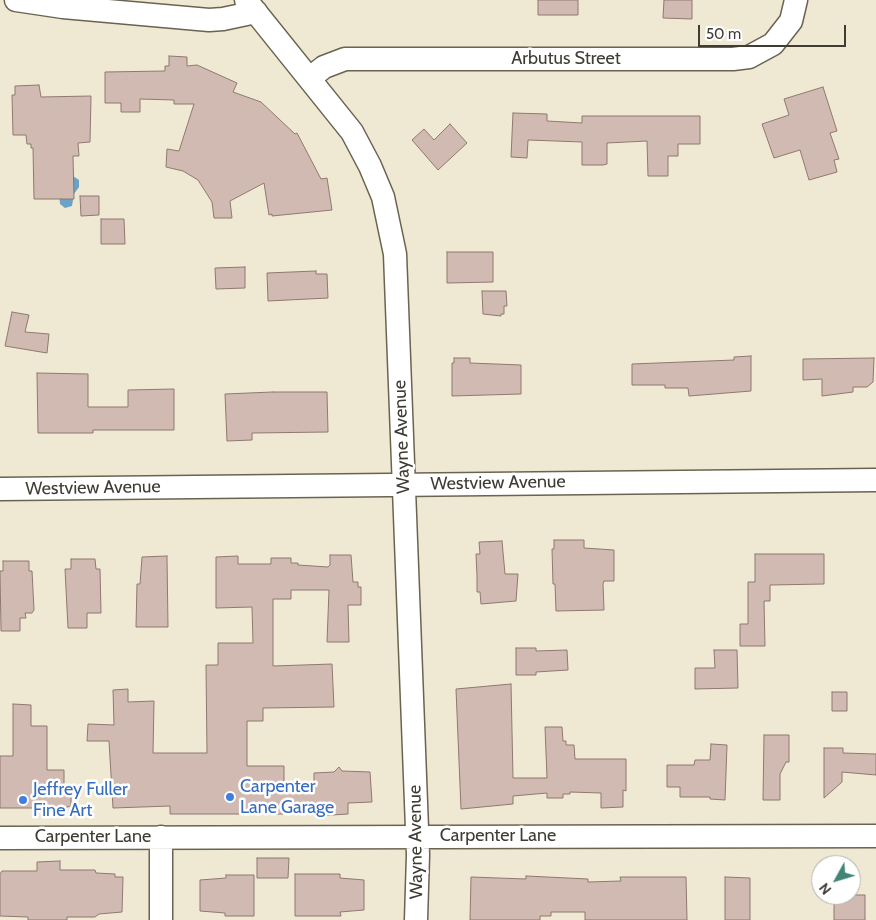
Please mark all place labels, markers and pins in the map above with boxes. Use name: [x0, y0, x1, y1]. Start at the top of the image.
place label: Carpenter Lane Garage: [240, 776, 334, 819]
place label: Jeffrey Fuller Fine Art: [33, 779, 128, 822]
marker: Carpenter Lane Garage: [224, 791, 236, 803]
marker: Jeffrey Fuller Fine Art: [17, 794, 29, 806]

